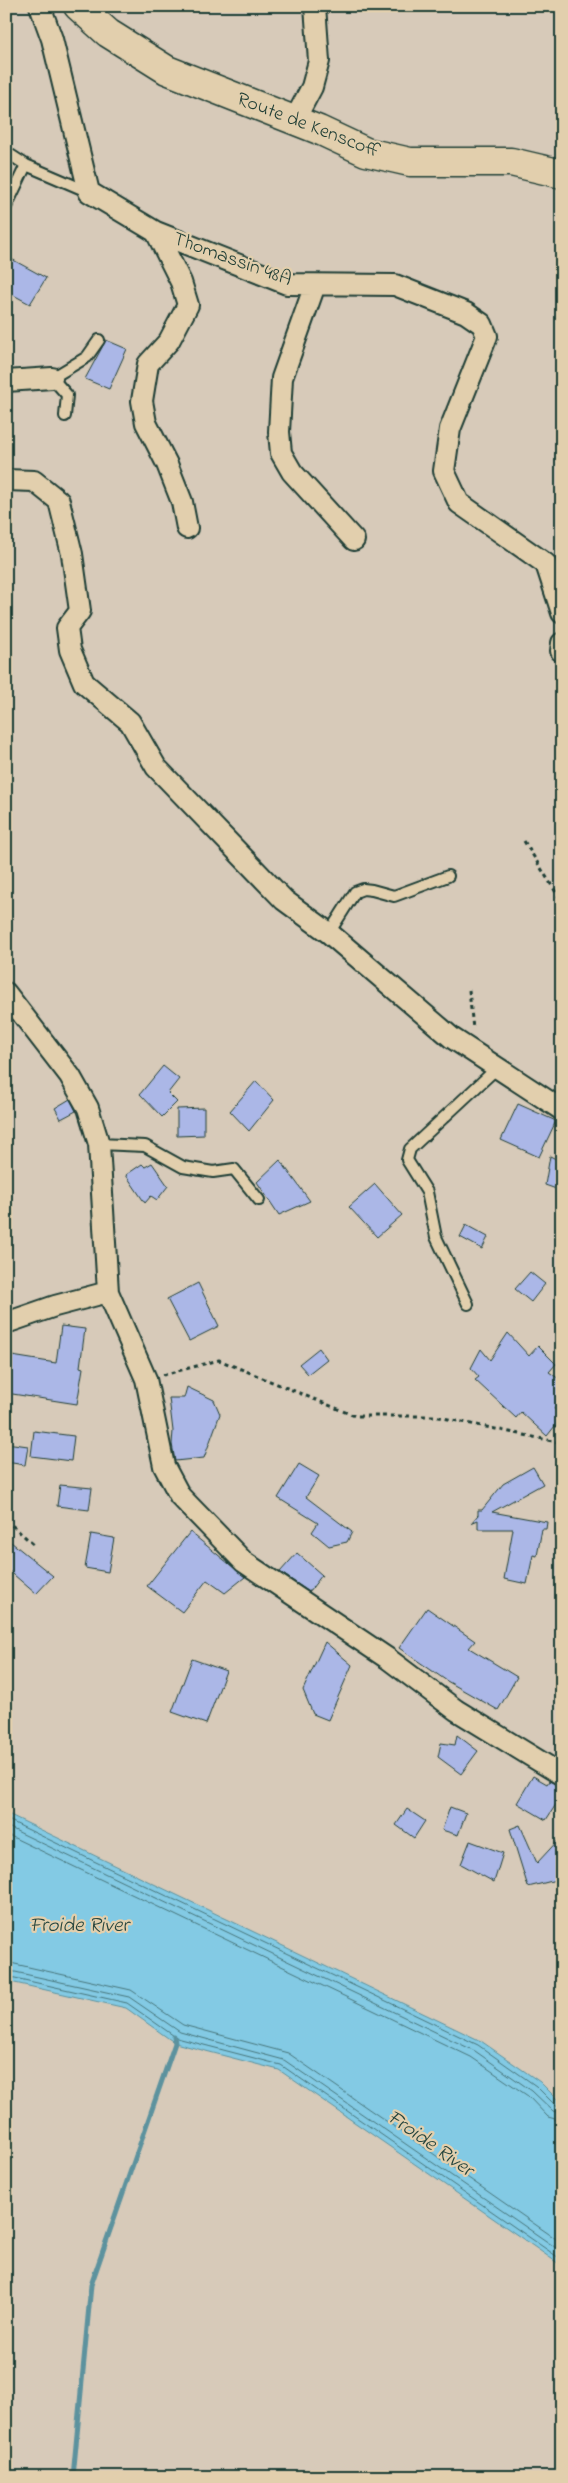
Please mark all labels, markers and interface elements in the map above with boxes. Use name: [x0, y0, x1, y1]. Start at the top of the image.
street label: Route de Kenscoff: [232, 85, 384, 167]
street label: Thomassin 48A: [169, 225, 295, 295]
water label: Froide River: [29, 1911, 131, 1941]
water label: Froide River: [381, 2103, 481, 2186]

